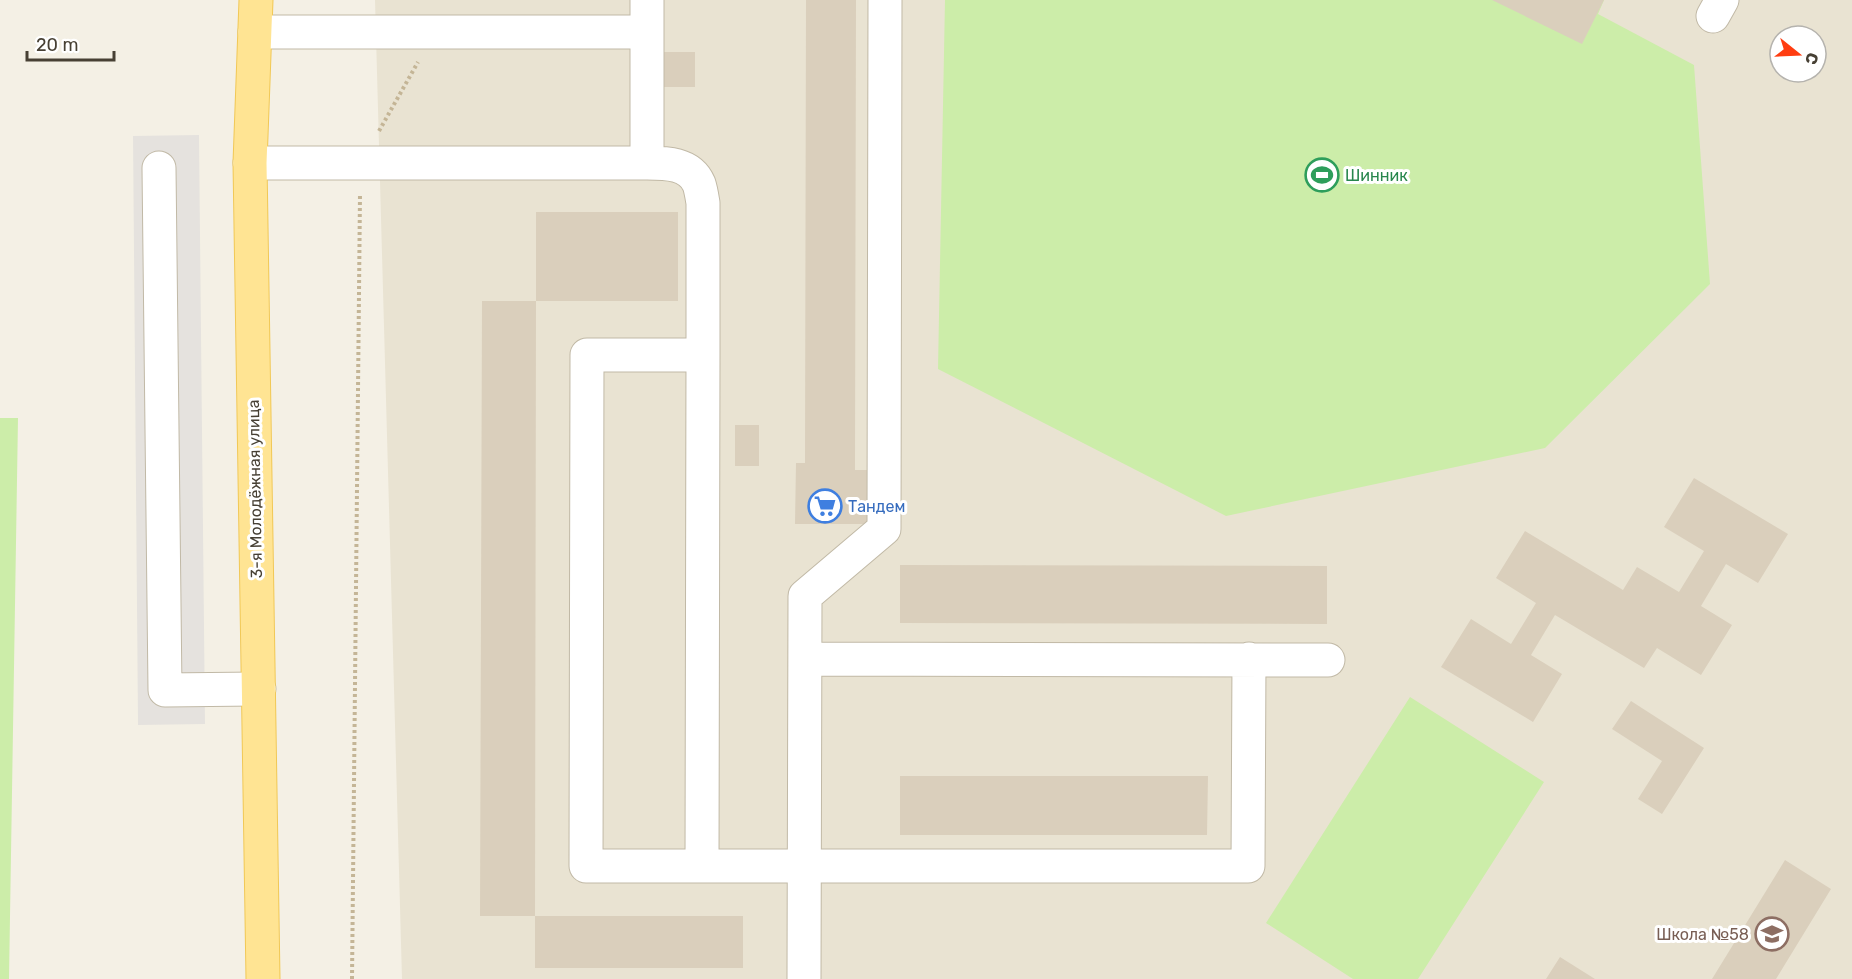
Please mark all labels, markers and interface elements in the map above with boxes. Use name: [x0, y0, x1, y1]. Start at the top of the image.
scale bar: [27, 24, 114, 62]
north arrow: [1768, 24, 1828, 84]
text: 20 m: [36, 34, 78, 56]
text: С: [1801, 50, 1823, 67]
sports icon: Шинник: [1304, 157, 1340, 193]
place label: Шинник: [1345, 166, 1408, 185]
street label: 3-я Молодёжная улица: [244, 399, 266, 579]
supermarket icon: Тандем: [807, 488, 843, 524]
place label: Тандем: [848, 497, 905, 516]
school or university icon: Школа №58: [1754, 916, 1790, 952]
place label: Школа №58: [1656, 925, 1749, 944]

